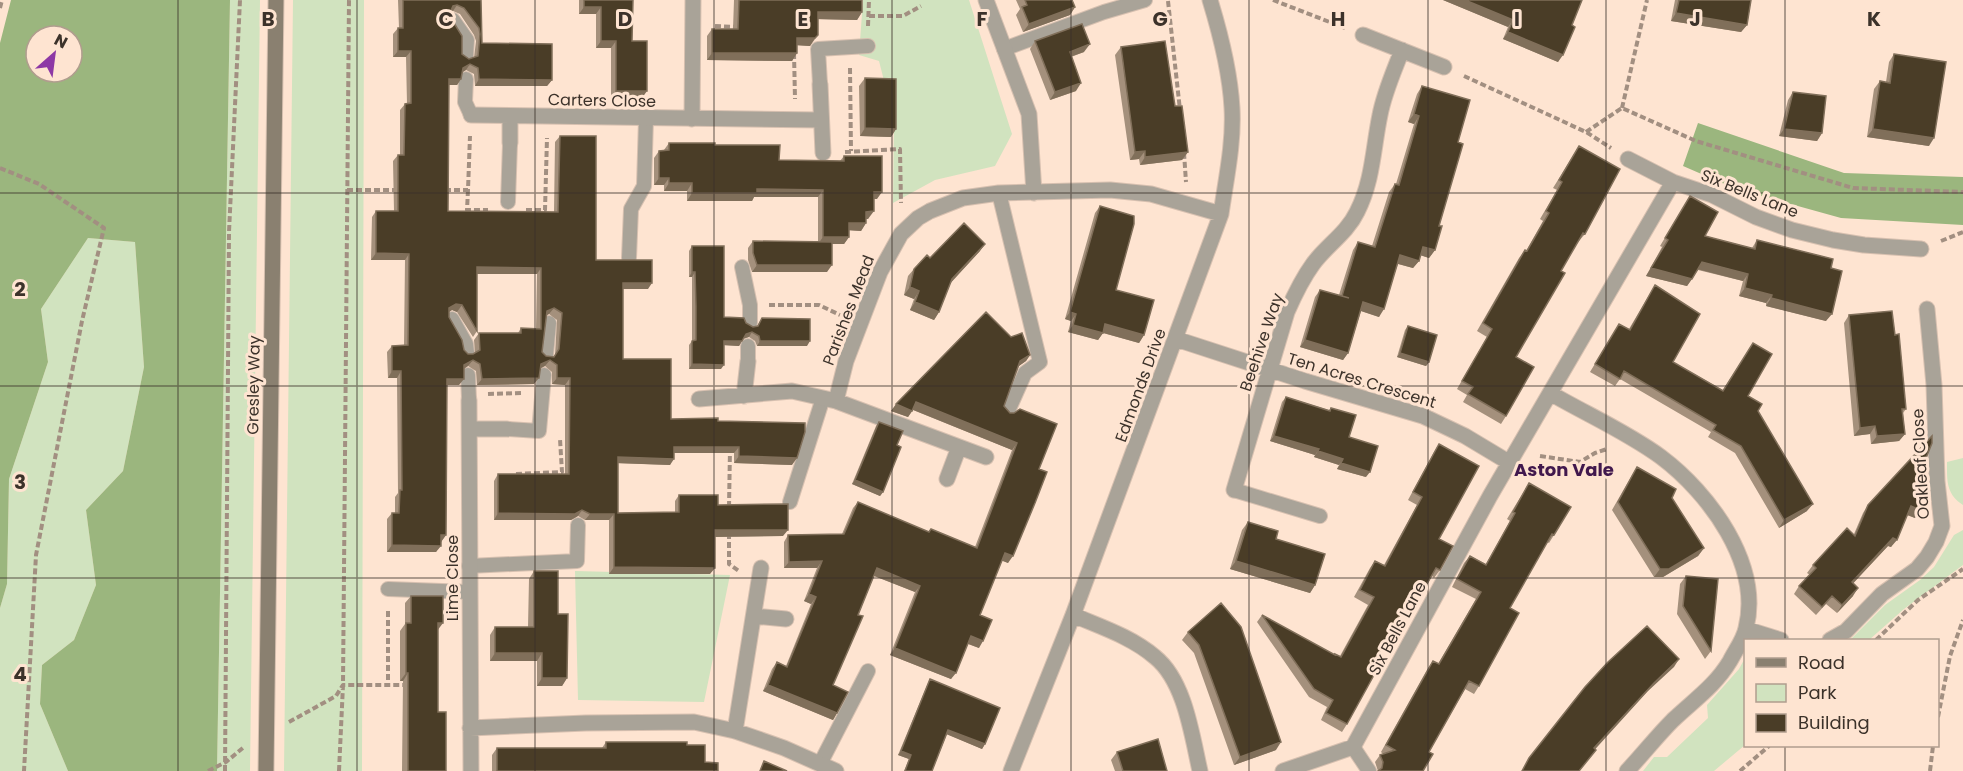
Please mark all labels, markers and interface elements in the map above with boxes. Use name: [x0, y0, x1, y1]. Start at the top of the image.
text: B: [261, 5, 275, 33]
text: C: [438, 5, 454, 33]
text: D: [618, 5, 632, 33]
text: E: [798, 5, 808, 33]
text: F: [977, 5, 988, 33]
text: G: [1152, 5, 1168, 33]
text: H: [1331, 5, 1345, 33]
text: I: [1514, 5, 1520, 33]
text: J: [1689, 5, 1701, 33]
text: K: [1867, 5, 1881, 33]
north arrow: [24, 24, 84, 84]
text: N: [50, 28, 72, 54]
street label: Carters Close: [548, 88, 656, 113]
street label: Six Bells Lane: [1698, 163, 1802, 224]
street label: Parishes Mead: [817, 252, 880, 369]
text: 2: [14, 275, 26, 303]
street label: Beehive Way: [1234, 290, 1289, 394]
street label: Edmonds Drive: [1109, 325, 1172, 445]
street label: Gresley Way: [241, 335, 266, 435]
street label: Ten Acres Crescent: [1285, 347, 1439, 414]
street label: Oakleaf Close: [1906, 408, 1935, 520]
district label: Aston Vale: [1514, 457, 1614, 482]
text: 3: [14, 468, 26, 496]
street label: Lime Close: [441, 535, 464, 621]
street label: Six Bells Lane: [1363, 577, 1432, 679]
legend: [1744, 639, 1939, 747]
text: Road: [1798, 650, 1845, 675]
text: 4: [13, 660, 27, 688]
text: Park: [1798, 680, 1837, 705]
text: Building: [1798, 710, 1870, 735]

